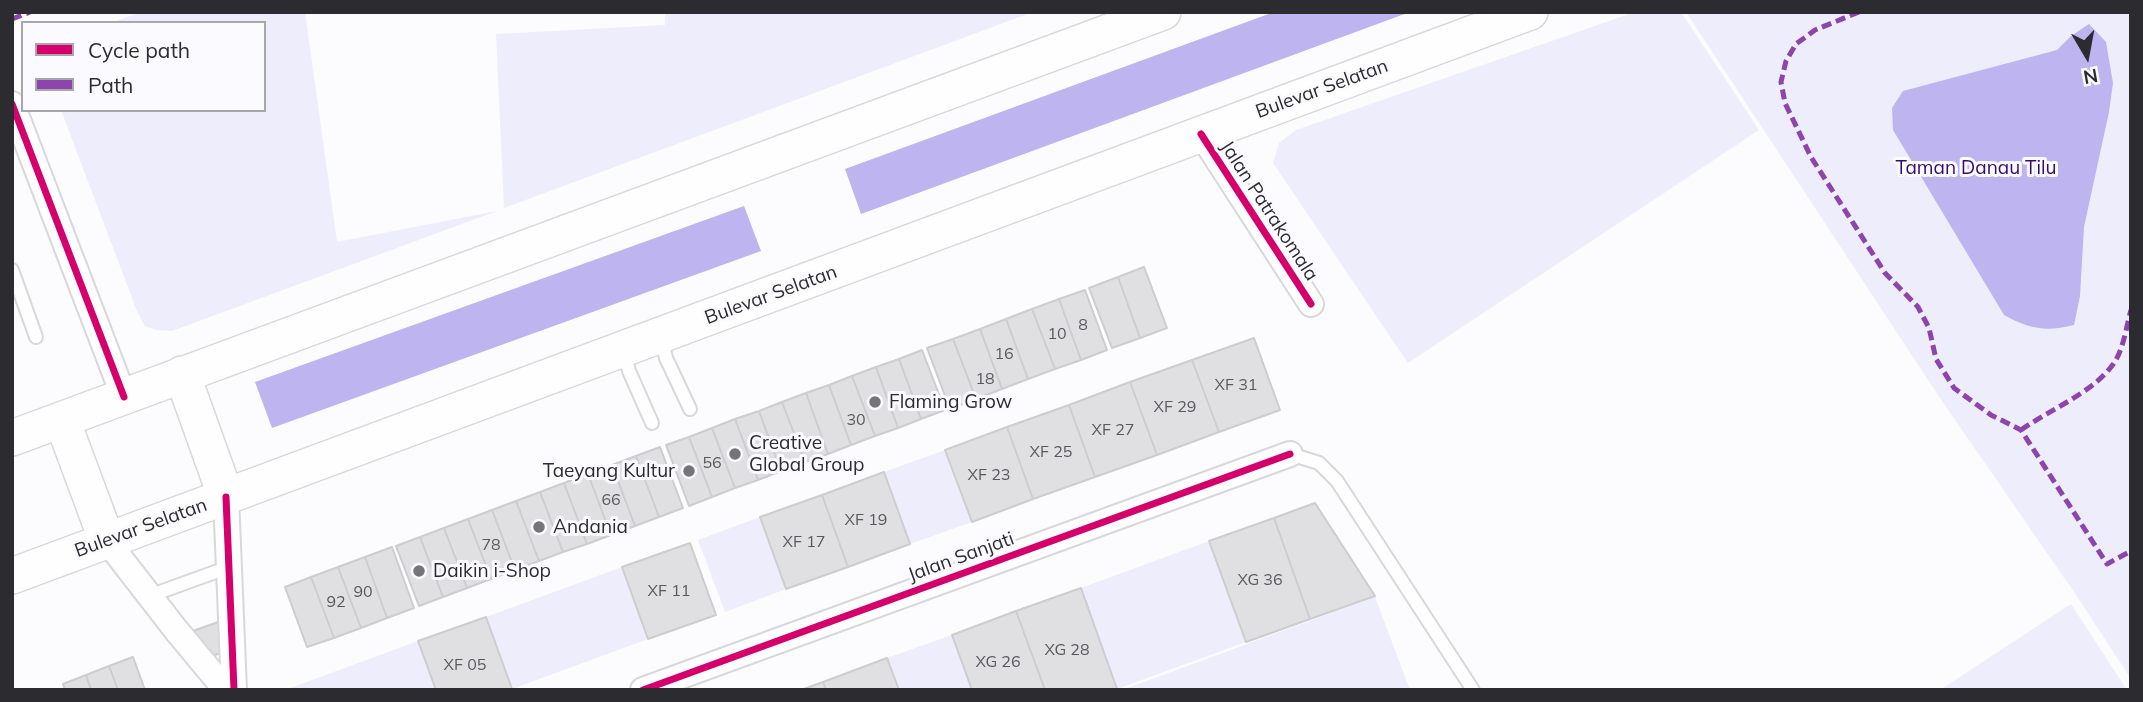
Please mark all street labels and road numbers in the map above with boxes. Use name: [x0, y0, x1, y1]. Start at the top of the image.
street label: Bulevar Selatan: [1253, 55, 1391, 123]
street label: Jalan Patrakomala: [1215, 137, 1323, 285]
street label: Bulevar Selatan: [702, 261, 840, 329]
street label: Bulevar Selatan: [72, 494, 210, 562]
street label: Jalan Sanjati: [905, 527, 1017, 587]

